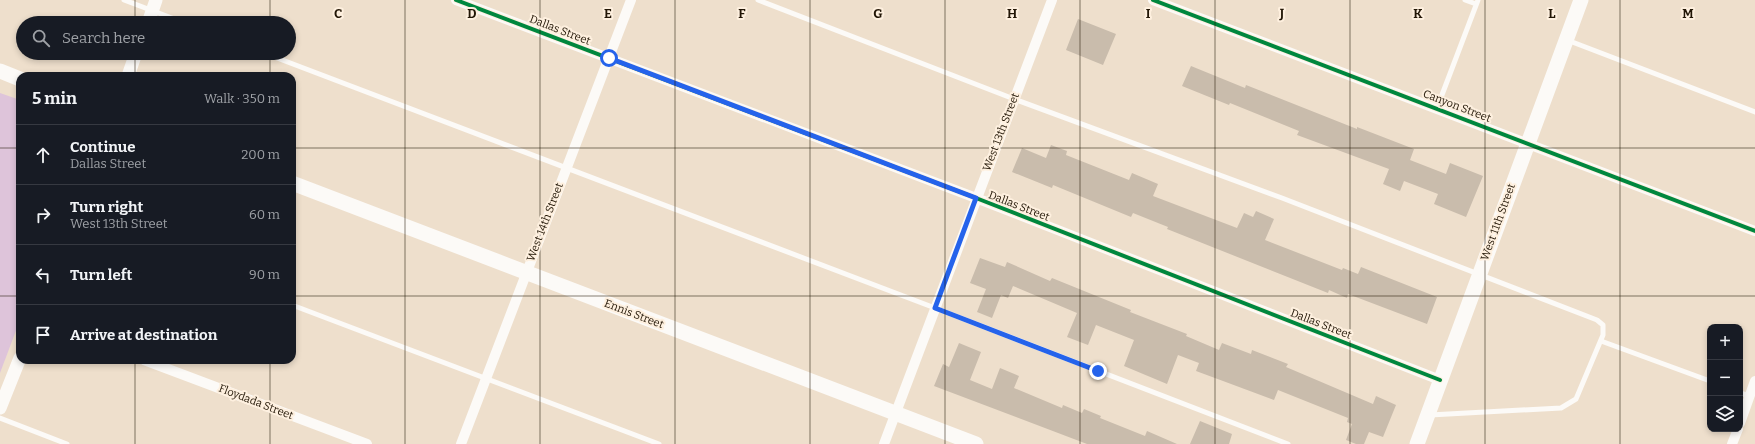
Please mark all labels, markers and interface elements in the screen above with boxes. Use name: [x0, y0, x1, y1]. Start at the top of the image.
text: C: [334, 6, 342, 21]
text: D: [467, 6, 477, 21]
text: E: [604, 6, 612, 21]
text: F: [738, 6, 746, 21]
text: G: [873, 6, 883, 21]
text: H: [1007, 6, 1017, 21]
text: I: [1146, 6, 1151, 21]
text: J: [1279, 6, 1285, 21]
text: K: [1413, 6, 1423, 21]
text: L: [1548, 6, 1556, 21]
text: M: [1682, 6, 1694, 21]
street label: Dallas Street: [528, 12, 592, 48]
search box: [16, 16, 296, 60]
icon: search: [30, 27, 52, 49]
text: Search here: [62, 29, 145, 47]
route start: [600, 49, 618, 67]
street label: Canyon Street: [1421, 87, 1493, 125]
text: 5 min: [32, 88, 77, 109]
text: Walk · 350 m: [204, 91, 280, 106]
street label: West 13th Street: [980, 91, 1022, 173]
text: Continue: [70, 138, 136, 156]
icon: ahead: [32, 144, 54, 166]
text: 200 m: [241, 147, 280, 162]
text: Dallas Street: [70, 156, 146, 171]
street label: West 14th Street: [524, 181, 566, 263]
street label: West 11th Street: [1478, 182, 1518, 262]
street label: Dallas Street: [987, 188, 1051, 224]
text: Turn right: [70, 198, 143, 216]
icon: right: [32, 204, 54, 226]
text: 60 m: [249, 207, 280, 222]
text: West 13th Street: [70, 216, 168, 231]
icon: left: [32, 264, 54, 286]
text: Turn left: [70, 266, 132, 284]
text: 90 m: [249, 267, 280, 282]
street label: Ennis Street: [603, 297, 665, 331]
street label: Dallas Street: [1289, 306, 1353, 342]
icon: arrive: [32, 324, 54, 346]
map controls: [1707, 324, 1743, 432]
button: +: [1707, 324, 1743, 360]
text: Arrive at destination: [70, 326, 217, 344]
button: −: [1707, 360, 1743, 396]
route end: [1089, 362, 1107, 380]
street label: Floydada Street: [217, 382, 295, 422]
button: layers: [1707, 396, 1743, 432]

